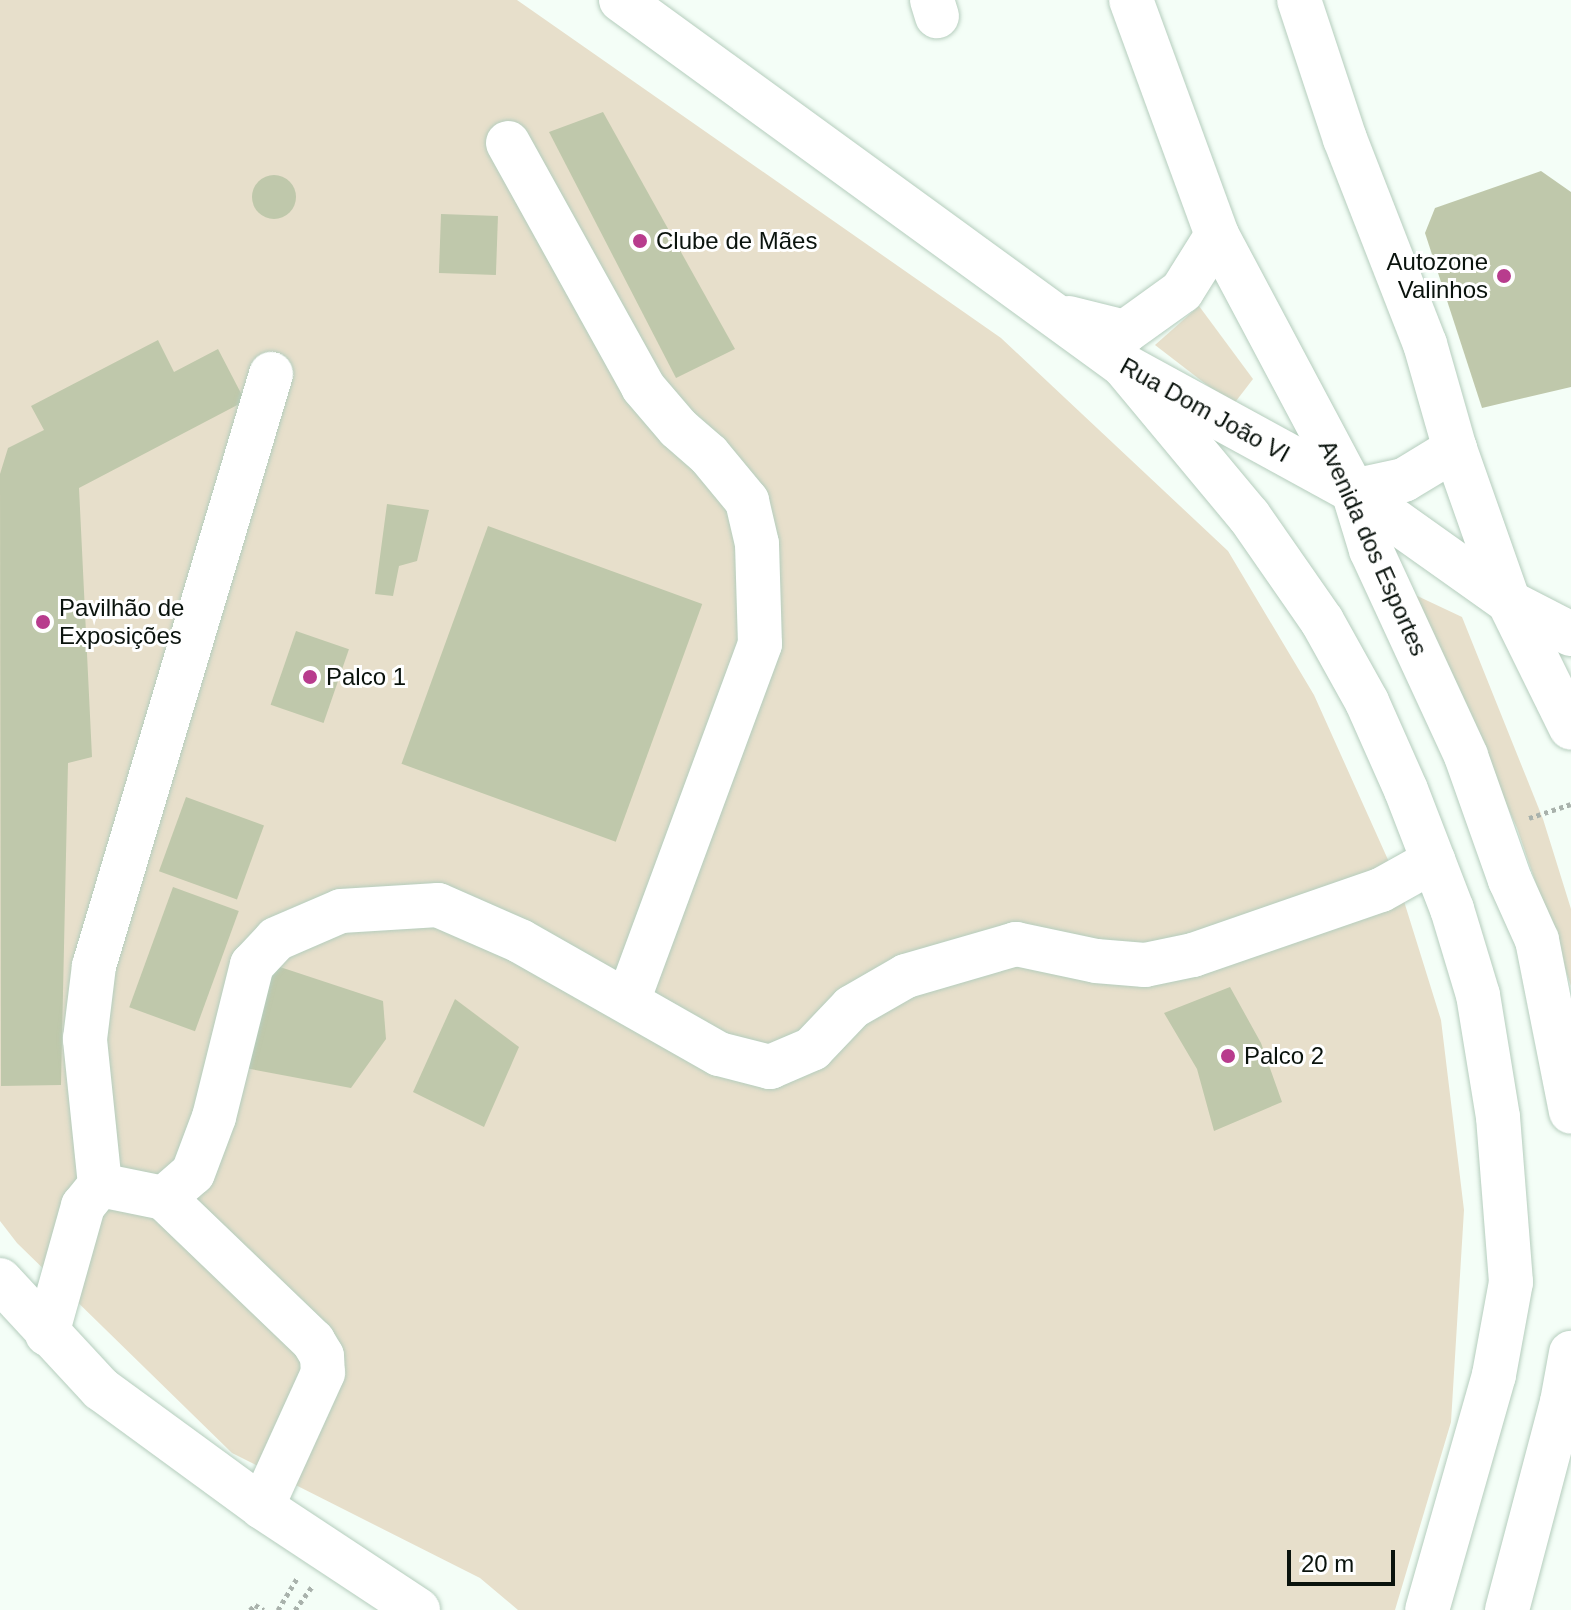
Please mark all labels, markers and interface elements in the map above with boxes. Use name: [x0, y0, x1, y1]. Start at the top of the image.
place label: Clube de Mães: [656, 227, 817, 255]
marker: Clube de Mães: [631, 232, 649, 250]
place label: Autozone Valinhos: [1387, 248, 1488, 304]
marker: Autozone Valinhos: [1495, 267, 1513, 285]
street label: Rua Dom João VI: [1115, 351, 1295, 469]
street label: Avenida dos Esportes: [1312, 436, 1434, 660]
place label: Pavilhão de Exposições: [59, 594, 184, 650]
marker: Pavilhão de Exposições: [34, 613, 52, 631]
place label: Palco 1: [326, 663, 406, 691]
marker: Palco 1: [301, 668, 319, 686]
place label: Palco 2: [1244, 1042, 1324, 1070]
marker: Palco 2: [1219, 1047, 1237, 1065]
scale bar: [1291, 1534, 1399, 1584]
text: 20 m: [1301, 1550, 1354, 1577]

